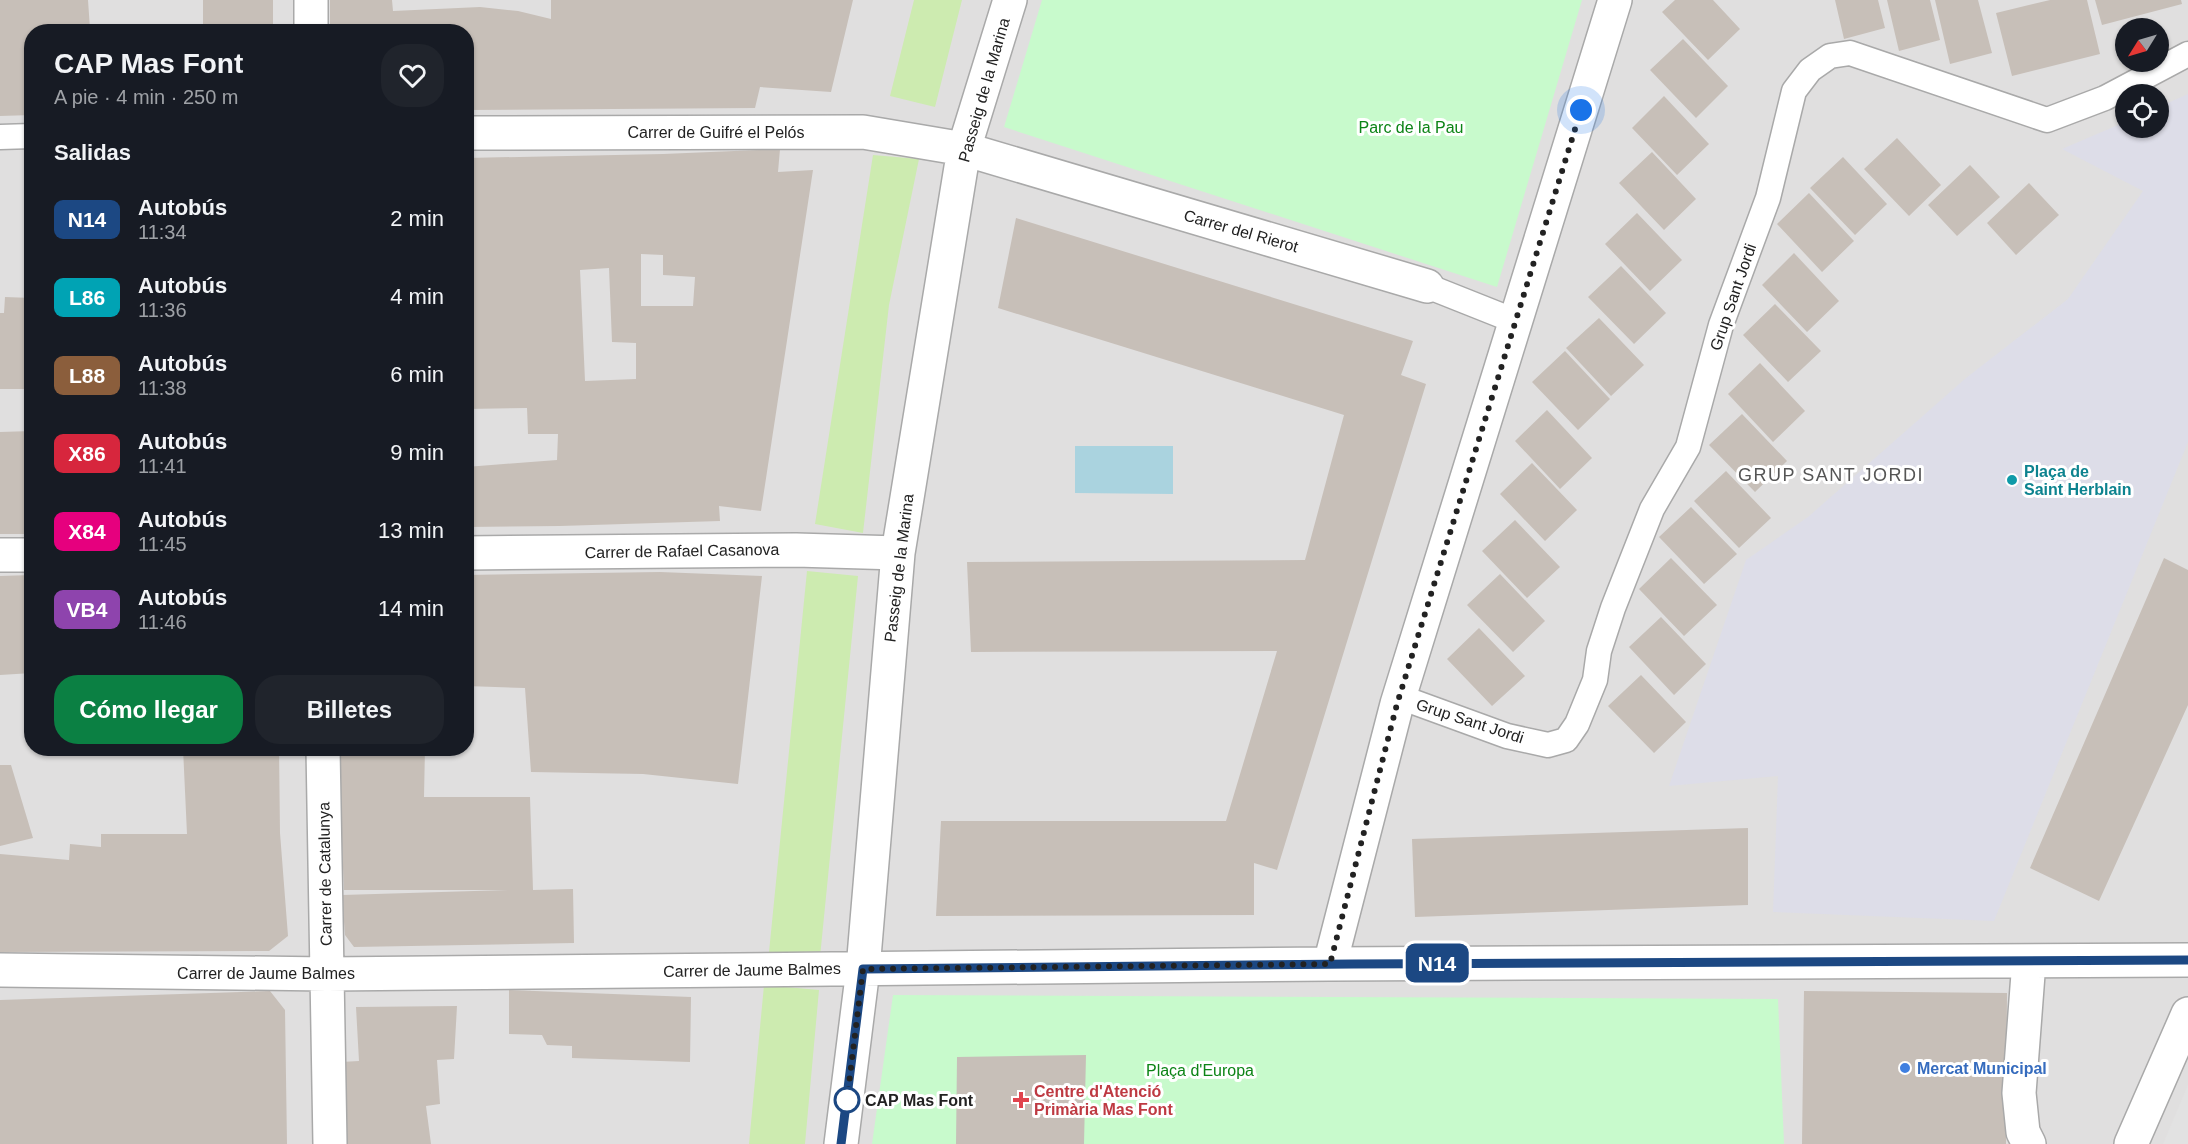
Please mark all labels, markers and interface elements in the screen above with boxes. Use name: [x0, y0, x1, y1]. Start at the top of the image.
street label: Passeig de la Marina: [955, 16, 1013, 164]
north arrow: [2115, 18, 2169, 72]
map controls: [2115, 18, 2169, 138]
button: heart: [381, 44, 444, 107]
text: CAP Mas Font: [54, 48, 243, 79]
button: locate: [2115, 84, 2169, 138]
text: A pie · 4 min · 250 m: [54, 86, 239, 108]
your location: [1566, 95, 1596, 125]
park label: Parc de la Pau: [1359, 119, 1463, 136]
street label: Carrer de Guifré el Pelós: [628, 124, 804, 141]
text: Salidas: [54, 140, 131, 165]
text: Autobús: [138, 195, 227, 220]
text: 2 min: [390, 206, 444, 231]
street label: Carrer del Rierot: [1182, 207, 1301, 256]
text: N14: [68, 208, 106, 231]
text: 11:34: [138, 221, 187, 243]
street label: Grup Sant Jordi: [1707, 241, 1759, 353]
text: Autobús: [138, 273, 227, 298]
text: 4 min: [390, 284, 444, 309]
text: L86: [69, 286, 105, 309]
text: 11:36: [138, 299, 187, 321]
text: Autobús: [138, 351, 227, 376]
text: 6 min: [390, 362, 444, 387]
text: L88: [69, 364, 105, 387]
text: 11:38: [138, 377, 187, 399]
text: Autobús: [138, 429, 227, 454]
text: 9 min: [390, 440, 444, 465]
text: X86: [68, 442, 106, 465]
text: 11:41: [138, 455, 187, 477]
place label: Plaça de Saint Herblain: [2024, 463, 2132, 498]
district label: GRUP SANT JORDI: [1738, 465, 1924, 485]
marker: Plaça de Saint Herblain: [2005, 473, 2019, 487]
street label: Passeig de la Marina: [881, 493, 917, 643]
text: Autobús: [138, 507, 227, 532]
text: 13 min: [378, 518, 444, 543]
text: X84: [68, 520, 106, 543]
text: 11:45: [138, 533, 187, 555]
street label: Carrer de Rafael Casanova: [584, 541, 780, 561]
text: Autobús: [138, 585, 227, 610]
text: 14 min: [378, 596, 444, 621]
text: VB4: [67, 598, 107, 621]
text: 11:46: [138, 611, 187, 633]
button: Cómo llegar: [54, 675, 243, 744]
button: Billetes: [255, 675, 444, 744]
street label: Grup Sant Jordi: [1414, 696, 1526, 746]
street label: Carrer de Catalunya: [315, 802, 335, 946]
line badge: N14: [1402, 944, 1472, 982]
text: N14: [1418, 952, 1456, 975]
street label: Carrer de Jaume Balmes: [663, 960, 841, 980]
street label: Carrer de Jaume Balmes: [177, 965, 355, 982]
place label: Mercat Municipal: [1917, 1060, 2047, 1077]
marker: Mercat Municipal: [1898, 1061, 1912, 1075]
park label: Plaça d'Europa: [1146, 1062, 1254, 1079]
place label: Centre d'Atenció Primària Mas Font: [1034, 1083, 1173, 1118]
marker: CAP Mas Font: [834, 1087, 860, 1113]
marker: Centre d'Atenció Primària Mas Font: [1012, 1091, 1030, 1109]
place label: CAP Mas Font: [865, 1092, 974, 1109]

